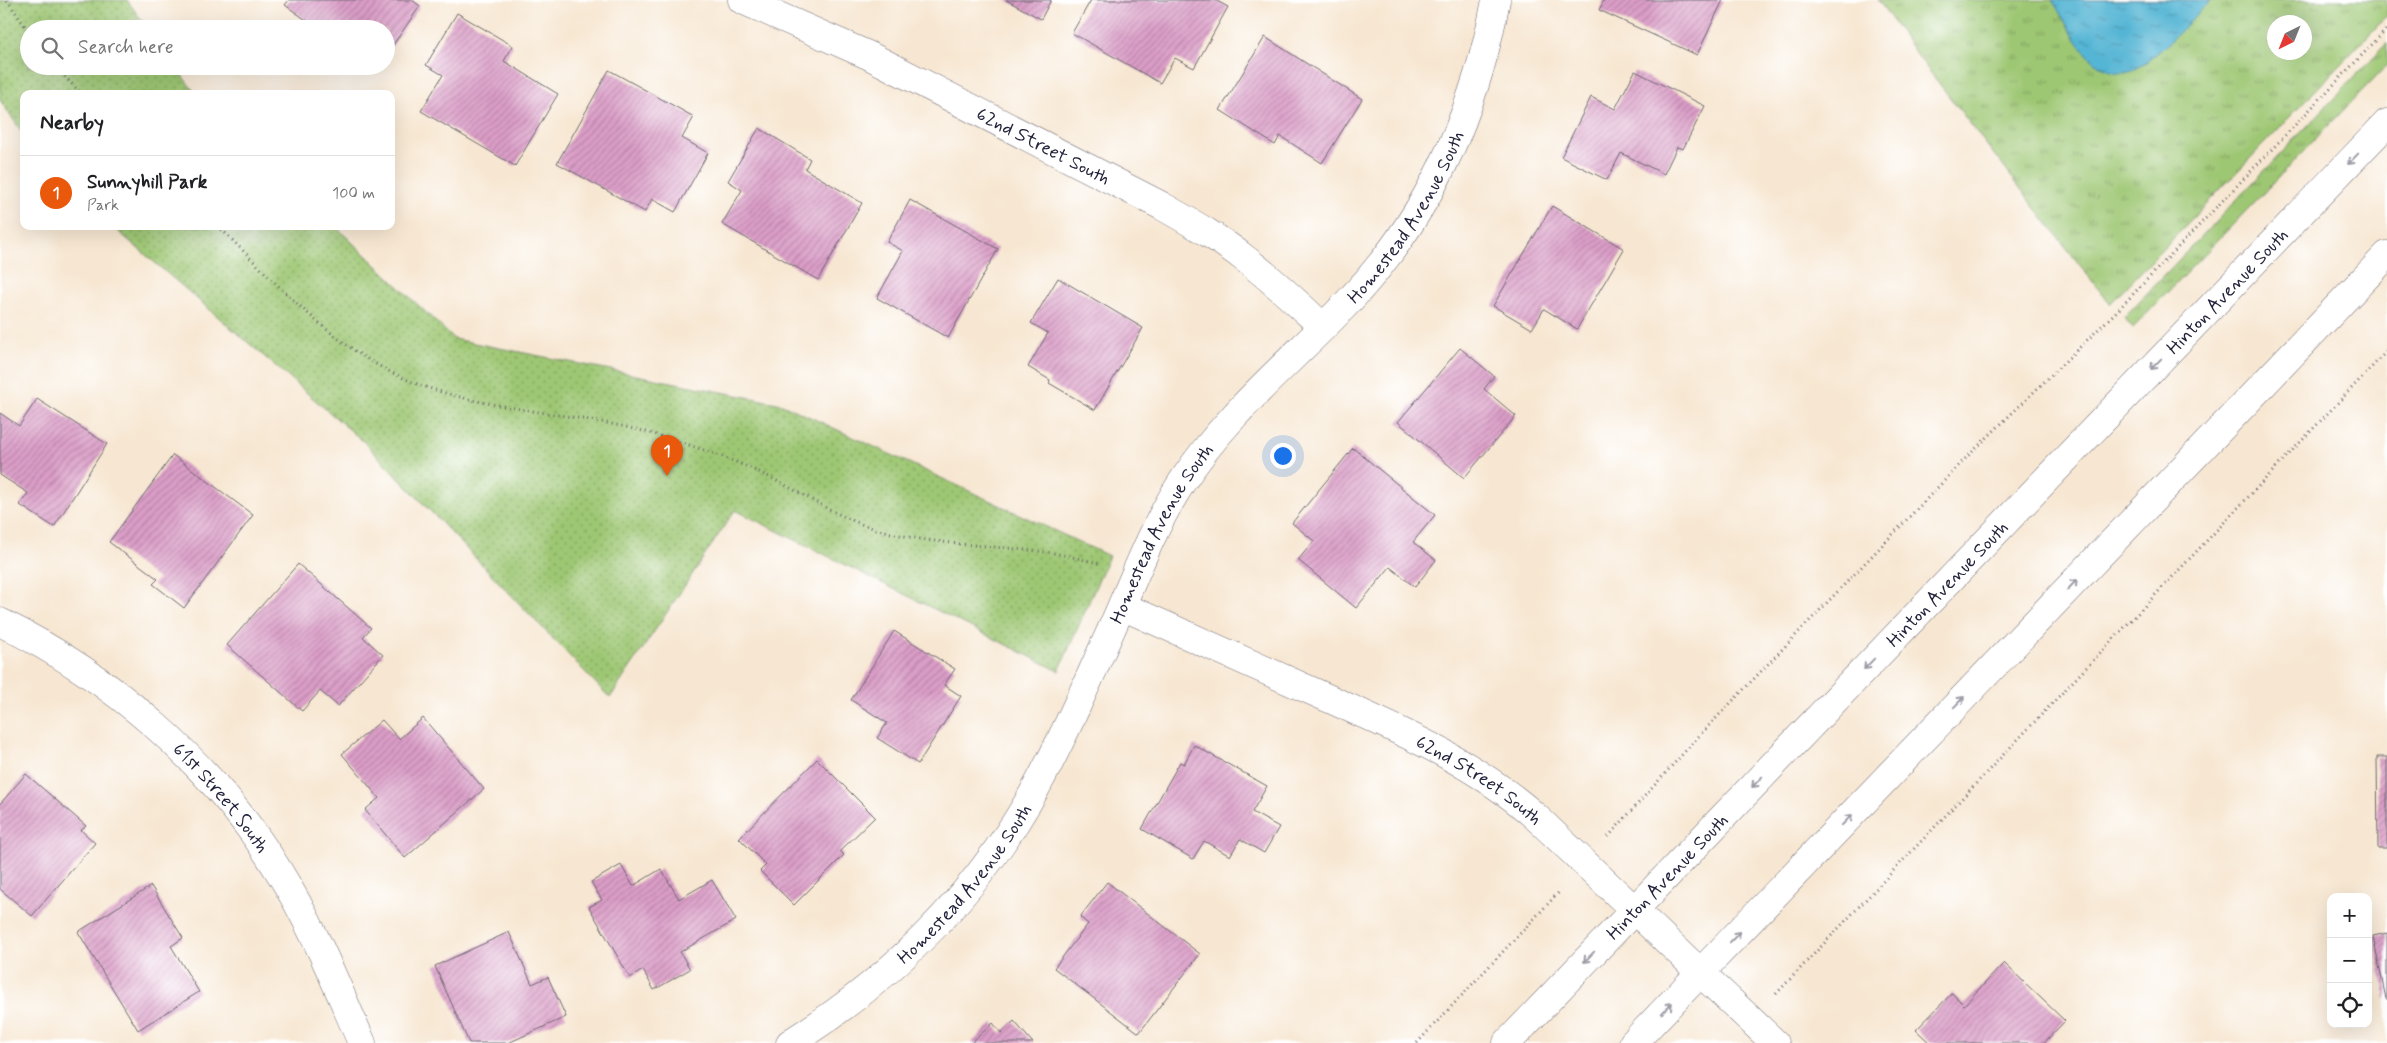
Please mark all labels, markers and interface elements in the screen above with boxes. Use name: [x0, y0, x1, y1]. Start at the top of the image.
north arrow: [2267, 15, 2312, 60]
search box: [20, 20, 395, 75]
icon: search: [38, 34, 66, 62]
text: Search here: [78, 35, 174, 60]
street label: 62nd Street South: [972, 102, 1114, 191]
text: Nearby: [40, 109, 104, 137]
street label: Homestead Avenue South: [1342, 127, 1471, 309]
one-way arrow: [2347, 152, 2359, 165]
text: Sunnyhill Park: [87, 170, 207, 195]
text: 1: [52, 183, 60, 204]
text: 100 m: [332, 183, 375, 204]
text: Park: [87, 195, 119, 216]
street label: Hinton Avenue South: [2161, 223, 2294, 360]
one-way arrow: [2150, 358, 2162, 371]
pin: 1: [651, 435, 683, 476]
street label: Homestead Avenue South: [1104, 439, 1220, 628]
your location: [1270, 443, 1296, 469]
street label: Hinton Avenue South: [1881, 516, 2014, 653]
one-way arrow: [2065, 579, 2077, 591]
one-way arrow: [1863, 658, 1875, 671]
one-way arrow: [1953, 696, 1965, 708]
street label: 62nd Street South: [1411, 730, 1547, 831]
street label: 61st Street South: [167, 737, 274, 858]
one-way arrow: [1751, 776, 1763, 788]
street label: Homestead Avenue South: [892, 799, 1038, 970]
street label: Hinton Avenue South: [1601, 808, 1734, 946]
one-way arrow: [1841, 813, 1853, 826]
map controls: [2327, 893, 2372, 1028]
button: +: [2327, 893, 2372, 938]
one-way arrow: [1729, 931, 1741, 943]
button: −: [2327, 938, 2372, 983]
one-way arrow: [1583, 951, 1595, 963]
button: locate: [2327, 983, 2372, 1028]
one-way arrow: [1661, 1001, 1673, 1014]

